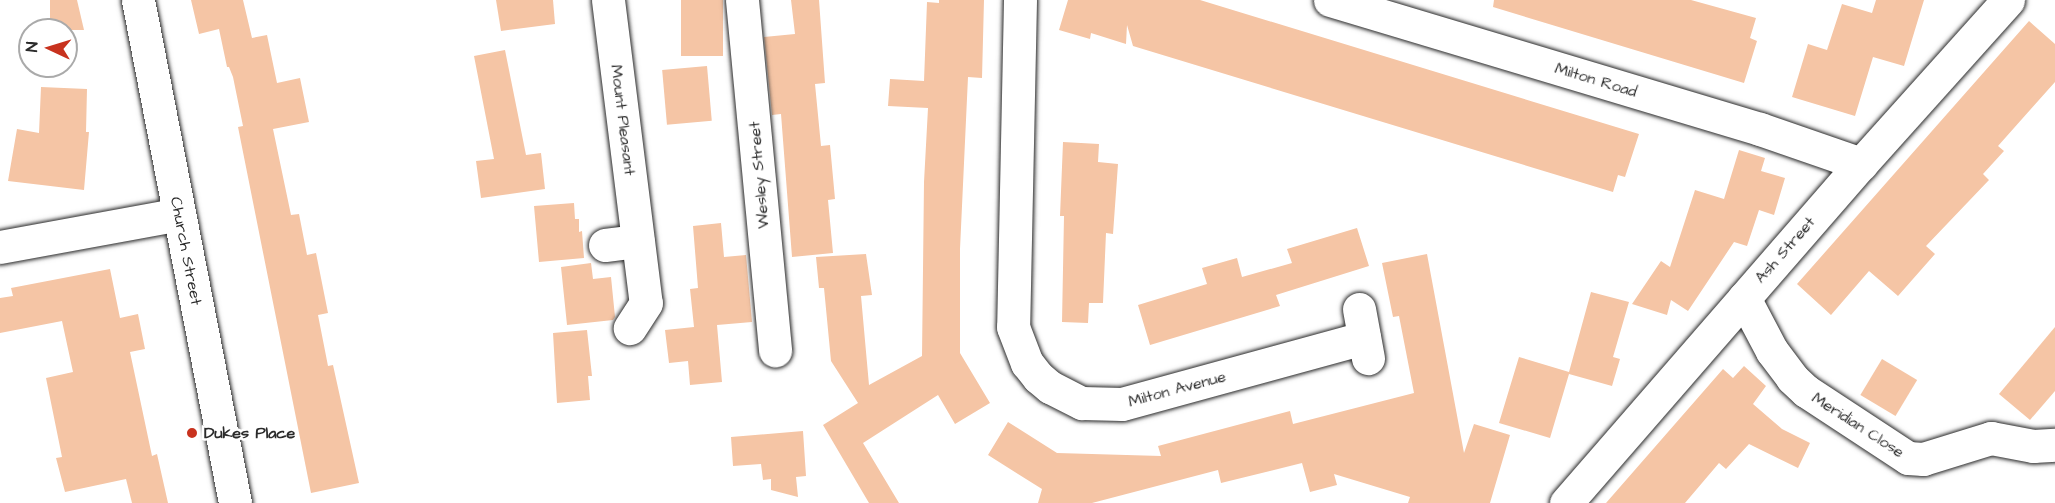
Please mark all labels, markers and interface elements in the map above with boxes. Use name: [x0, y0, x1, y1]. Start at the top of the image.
north arrow: [18, 18, 78, 78]
text: N: [21, 41, 43, 53]
street label: Milton Road: [1553, 58, 1639, 102]
street label: Mount Pleasant: [607, 64, 639, 176]
street label: Wesley Street: [745, 121, 773, 229]
street label: Church Street: [166, 195, 206, 307]
street label: Ash Street: [1751, 213, 1819, 287]
street label: Milton Avenue: [1126, 367, 1228, 411]
street label: Meridian Close: [1808, 388, 1908, 462]
place label: Dukes Place: [204, 423, 295, 443]
marker: Dukes Place: [185, 426, 199, 440]

